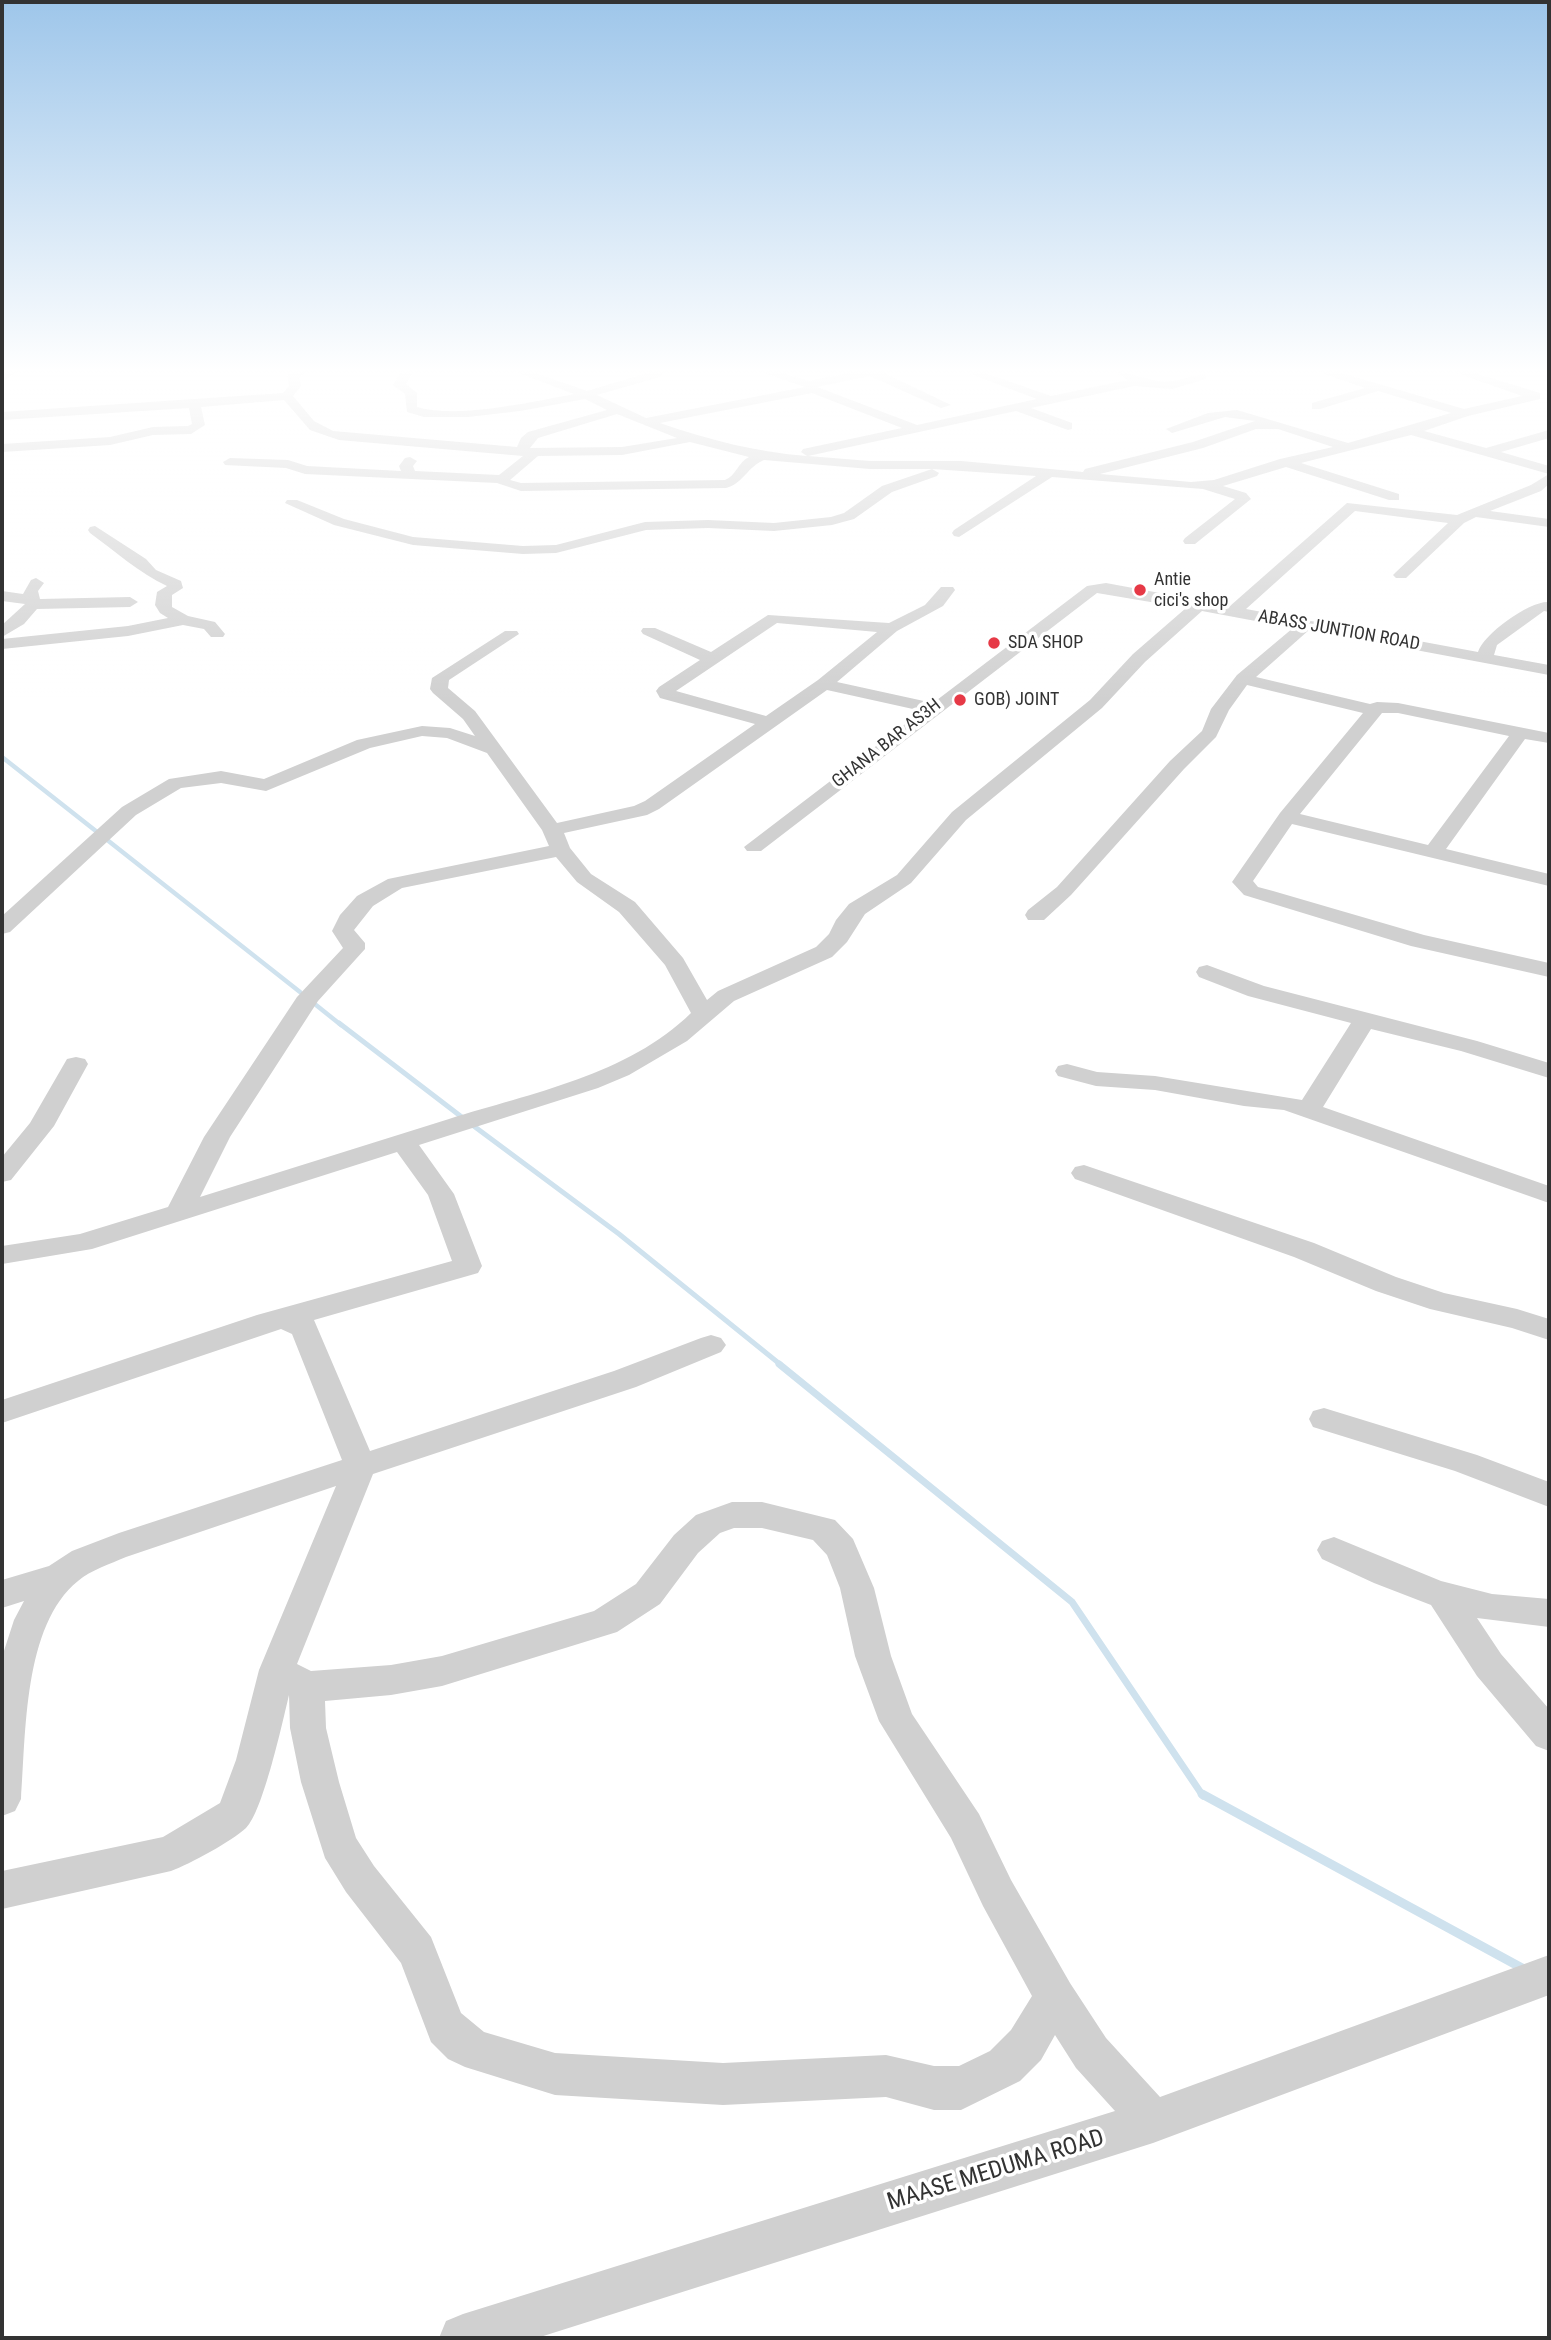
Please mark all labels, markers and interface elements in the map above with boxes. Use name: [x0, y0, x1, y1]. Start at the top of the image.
place label: Antie cici's shop: [1154, 569, 1228, 612]
marker: Antie cici's shop: [1132, 582, 1148, 598]
street label: ABASS JUNTION ROAD: [1256, 606, 1422, 656]
place label: SDA SHOP: [1008, 632, 1083, 654]
marker: SDA SHOP: [986, 635, 1002, 651]
place label: GOB) JOINT: [974, 689, 1059, 711]
marker: GOB) JOINT: [952, 692, 968, 708]
street label: GHANA BAR AS3H: [828, 695, 946, 793]
street label: MAASE MEDUMA ROAD: [884, 2124, 1108, 2218]

